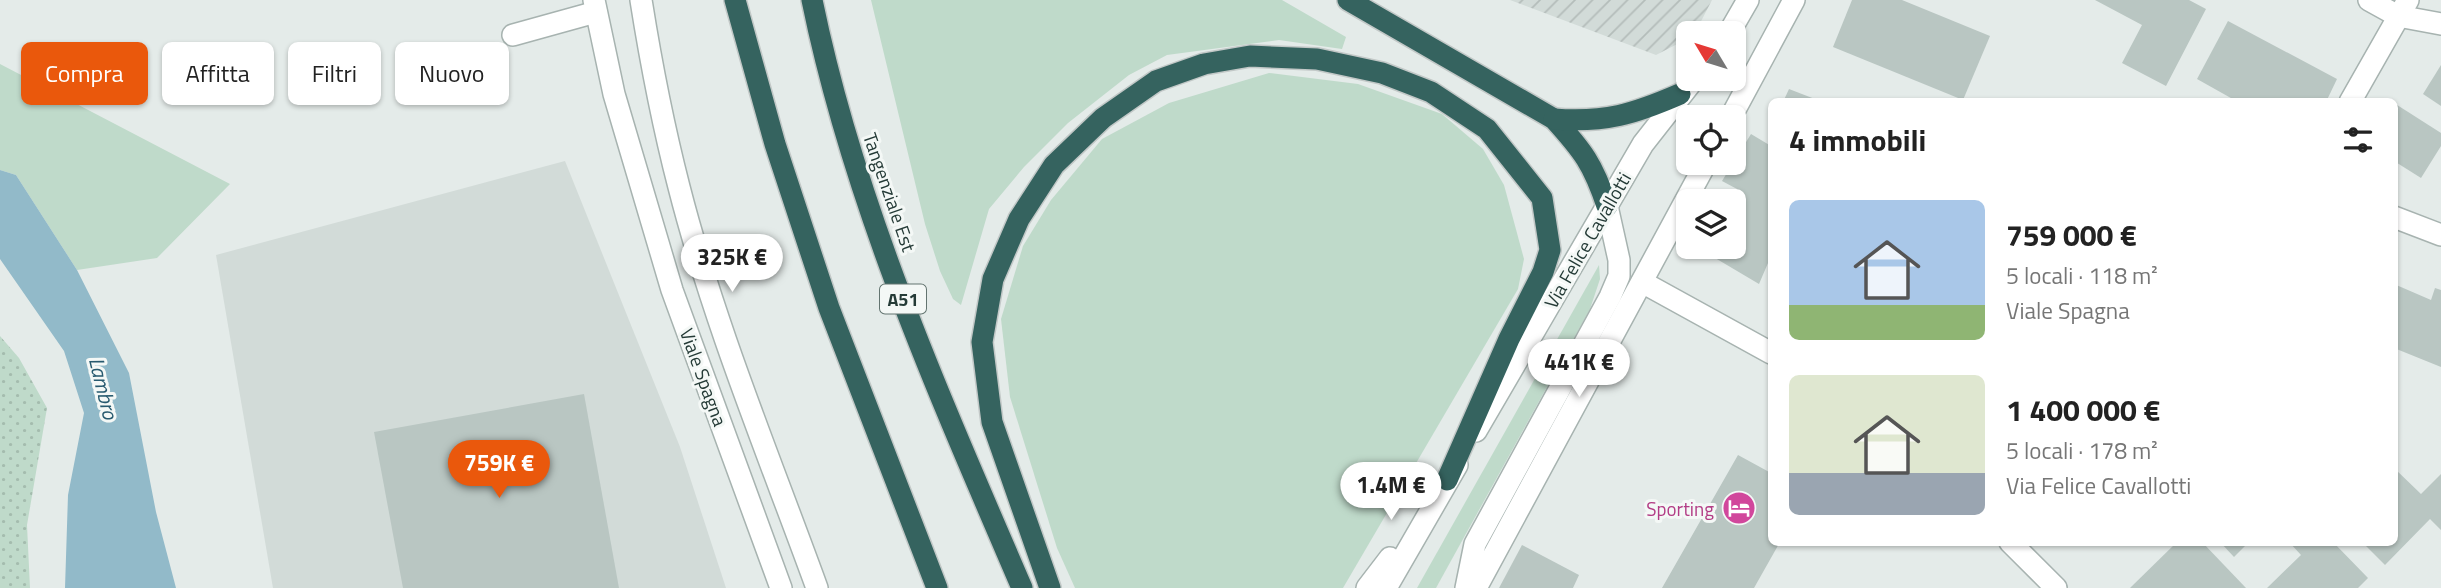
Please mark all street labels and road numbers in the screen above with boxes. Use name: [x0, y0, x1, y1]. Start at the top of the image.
street label: Tangenziale Est: [856, 129, 924, 256]
street label: Via Felice Cavallotti: [1536, 166, 1638, 314]
road number: A51: [880, 284, 926, 314]
street label: Viale Spagna: [673, 324, 735, 430]

